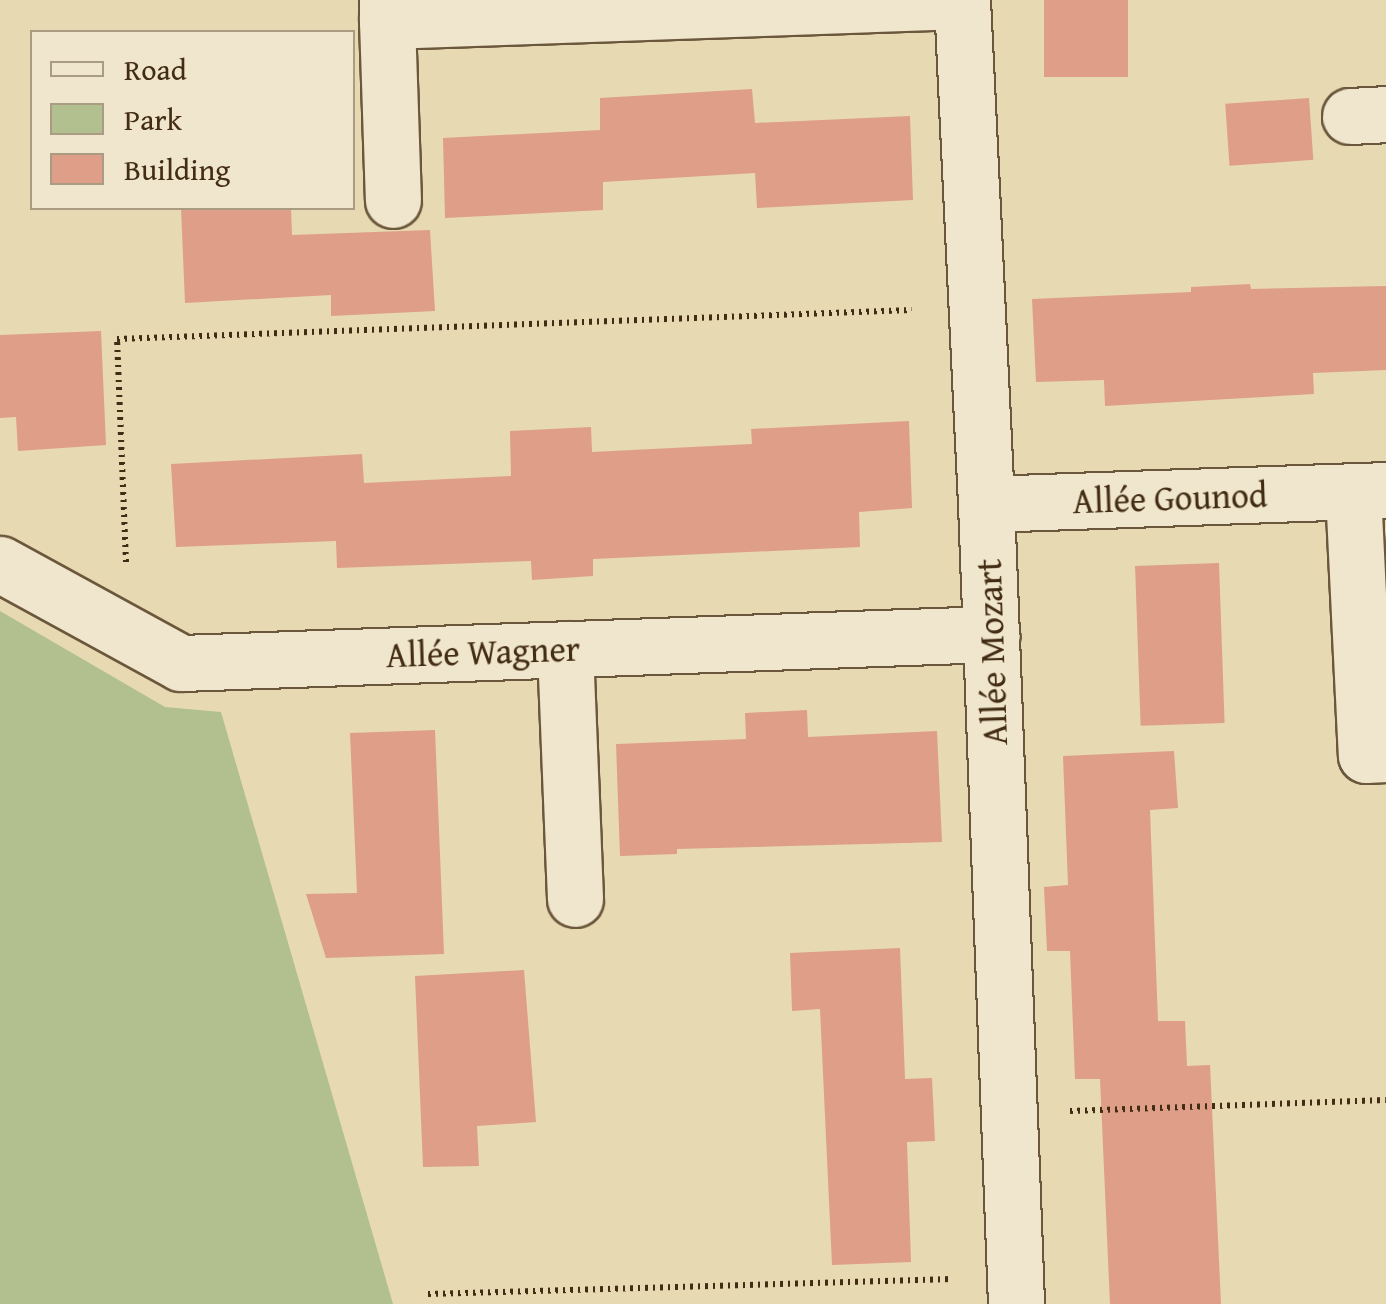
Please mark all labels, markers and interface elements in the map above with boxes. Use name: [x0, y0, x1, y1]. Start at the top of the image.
legend: [30, 30, 355, 210]
text: Road: [124, 47, 187, 91]
text: Park: [124, 97, 182, 141]
text: Building: [124, 147, 230, 191]
street label: Allée Gounod: [1072, 474, 1268, 522]
street label: Allée Mozart: [968, 558, 1016, 746]
street label: Allée Wagner: [385, 628, 581, 676]

